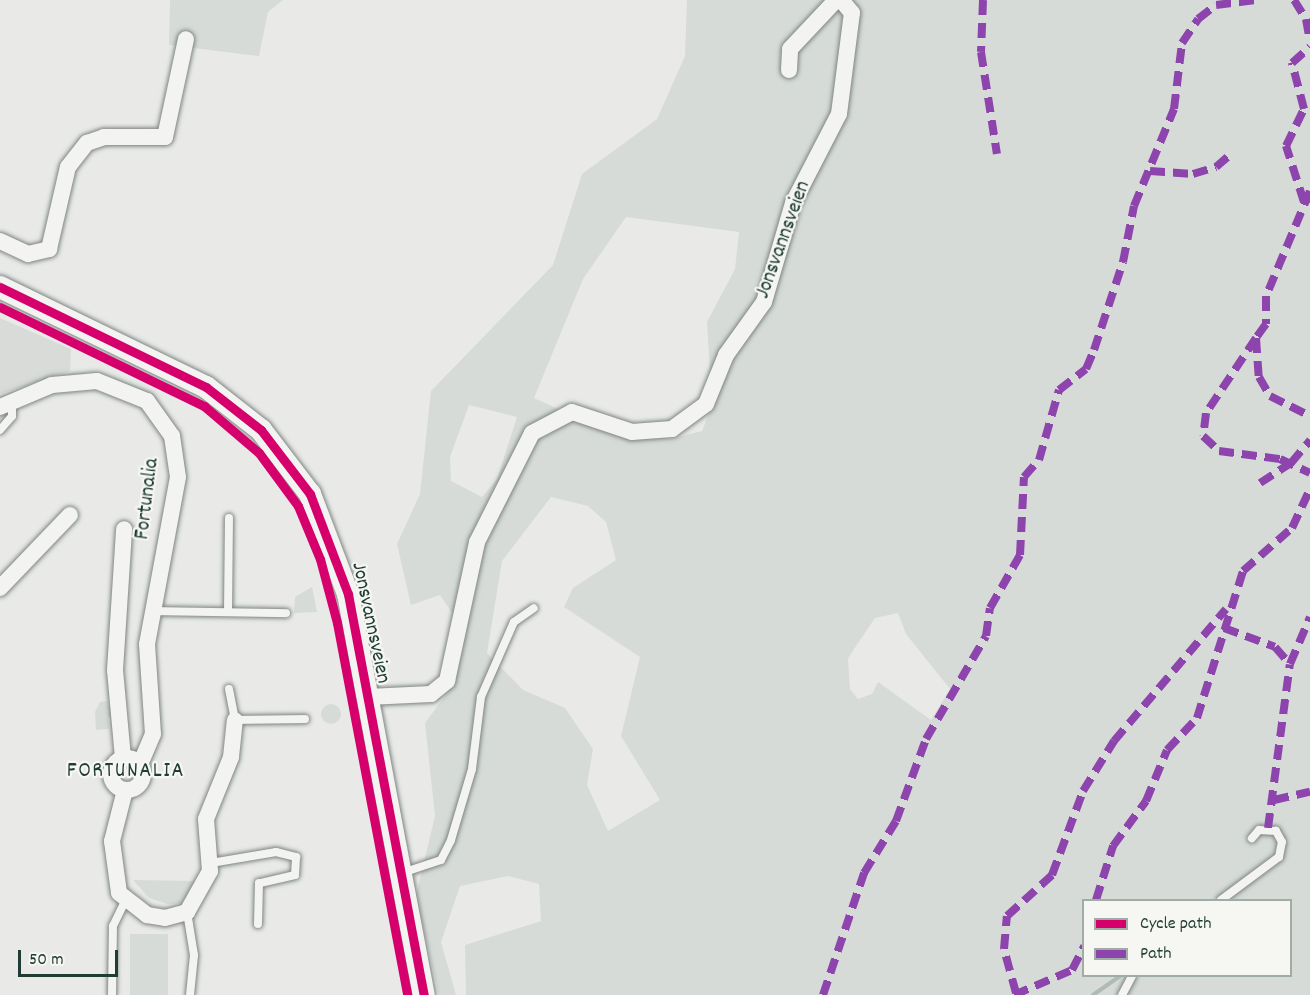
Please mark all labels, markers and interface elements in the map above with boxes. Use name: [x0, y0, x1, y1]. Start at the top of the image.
street label: Jonsvannsveien: [751, 178, 817, 302]
street label: Fortunalia: [131, 457, 165, 541]
street label: Jonsvannsveien: [345, 560, 395, 686]
district label: FORTUNALIA: [67, 759, 185, 785]
legend: [1082, 899, 1292, 977]
text: Cycle path: [1140, 912, 1211, 937]
scale bar: [21, 938, 122, 976]
text: Path: [1140, 942, 1172, 967]
text: 50 m: [29, 948, 64, 973]

